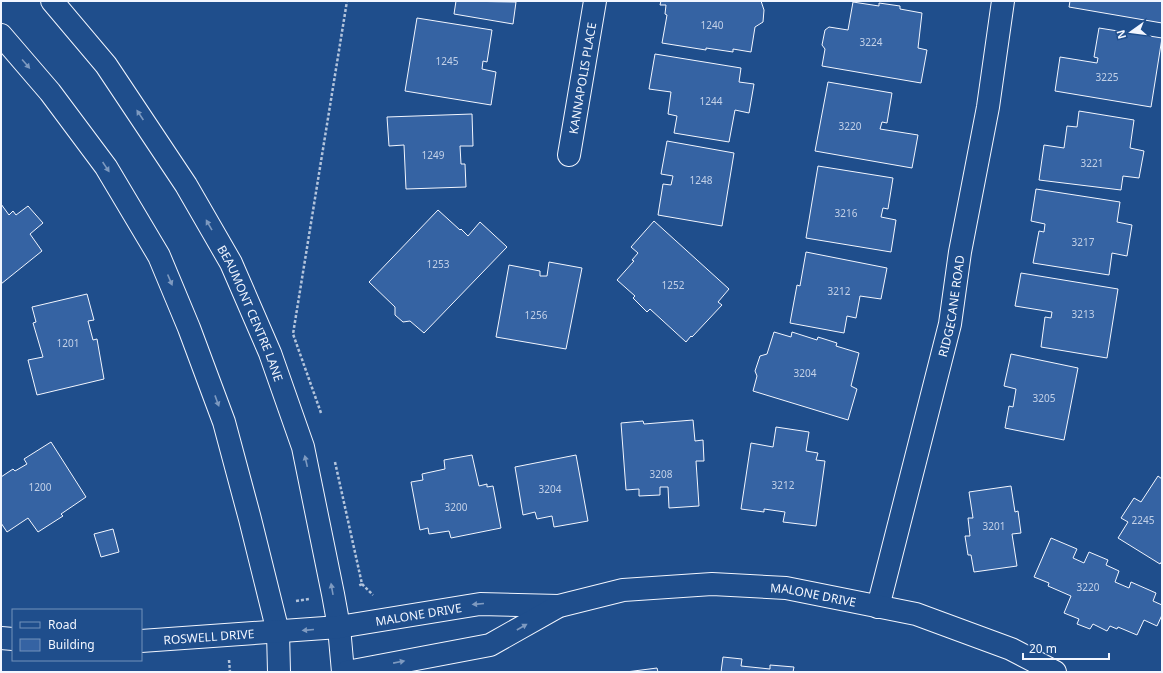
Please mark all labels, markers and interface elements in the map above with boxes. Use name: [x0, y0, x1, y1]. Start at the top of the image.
north arrow: [1111, 12, 1151, 52]
house number: 1240: [701, 18, 724, 32]
street label: KANNAPOLIS PLACE: [564, 21, 600, 135]
text: N: [1112, 28, 1129, 41]
house number: 3224: [860, 35, 883, 49]
house number: 1245: [436, 54, 459, 68]
one-way arrow: [22, 59, 31, 70]
house number: 3225: [1096, 70, 1119, 84]
house number: 1244: [700, 94, 723, 108]
one-way arrow: [136, 110, 144, 120]
house number: 3220: [839, 119, 862, 133]
house number: 1249: [422, 148, 445, 162]
house number: 3221: [1081, 156, 1103, 170]
one-way arrow: [102, 162, 110, 173]
house number: 1248: [690, 173, 713, 187]
house number: 3216: [835, 206, 858, 220]
one-way arrow: [206, 219, 213, 231]
house number: 3217: [1072, 235, 1095, 249]
street label: BEAUMONT CENTRE LANE: [214, 242, 288, 384]
street label: RIDGECANE ROAD: [933, 254, 968, 359]
house number: 1253: [427, 257, 450, 271]
one-way arrow: [167, 275, 173, 287]
house number: 1252: [662, 278, 685, 292]
house number: 3212: [828, 284, 851, 298]
house number: 3213: [1072, 307, 1095, 321]
house number: 1256: [525, 308, 548, 322]
house number: 1201: [57, 336, 79, 350]
house number: 3204: [794, 366, 817, 380]
house number: 3205: [1033, 391, 1056, 405]
one-way arrow: [214, 396, 220, 408]
one-way arrow: [302, 455, 308, 468]
house number: 3208: [650, 467, 673, 481]
house number: 3212: [772, 478, 795, 492]
house number: 1200: [29, 480, 52, 494]
house number: 3204: [539, 482, 562, 496]
house number: 3200: [445, 500, 468, 514]
house number: 2245: [1132, 513, 1155, 527]
house number: 3201: [983, 519, 1005, 533]
street label: MALONE DRIVE: [770, 579, 858, 610]
house number: 3220: [1077, 580, 1100, 594]
one-way arrow: [329, 583, 335, 595]
street label: MALONE DRIVE: [374, 599, 463, 629]
one-way arrow: [472, 601, 484, 608]
legend: [12, 609, 142, 661]
text: Road: [48, 616, 77, 633]
one-way arrow: [516, 623, 528, 630]
street label: ROSWELL DRIVE: [163, 625, 255, 648]
one-way arrow: [302, 626, 314, 633]
scale bar: [1023, 635, 1109, 661]
text: Building: [48, 636, 95, 653]
text: 20 m: [1029, 640, 1057, 657]
one-way arrow: [393, 659, 405, 665]

